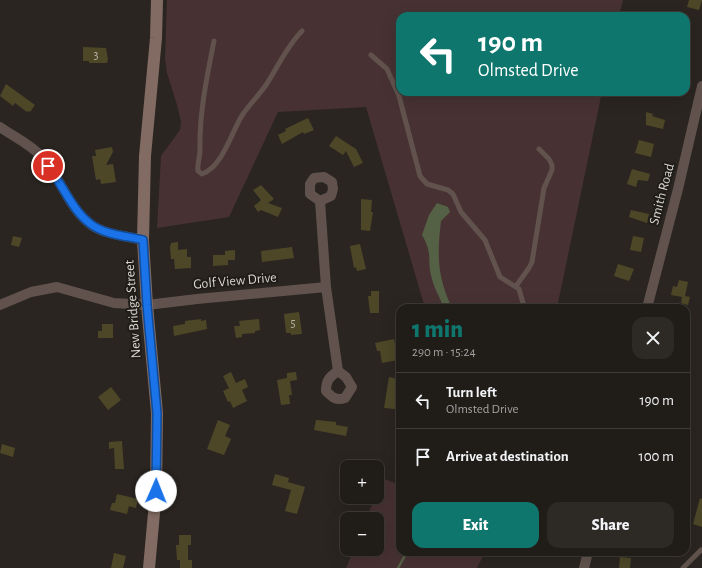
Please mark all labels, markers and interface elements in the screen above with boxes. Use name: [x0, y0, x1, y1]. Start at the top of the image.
icon: left: [412, 28, 464, 80]
text: 190 m: [478, 29, 543, 57]
house number: 3: [94, 49, 99, 61]
text: Olmsted Drive: [478, 62, 578, 80]
pin: [31, 149, 65, 183]
icon: arrive: [37, 155, 59, 177]
street label: Smith Road: [647, 162, 677, 226]
street label: New Bridge Street: [123, 259, 143, 359]
street label: Golf View Drive: [193, 270, 277, 292]
house number: 5: [290, 317, 296, 329]
button: close: [632, 317, 674, 359]
text: 1 min: [412, 318, 463, 342]
text: 290 m · 15:24: [412, 346, 476, 359]
text: Turn left: [446, 385, 497, 400]
icon: left: [412, 390, 434, 412]
text: 190 m: [639, 393, 674, 408]
text: Olmsted Drive: [446, 403, 519, 416]
icon: arrive: [412, 446, 434, 468]
text: Arrive at destination: [446, 449, 569, 464]
text: 100 m: [639, 449, 674, 464]
map controls: [340, 460, 384, 556]
button: +: [340, 460, 384, 504]
position arrow: [135, 470, 177, 512]
button: Exit: [412, 502, 539, 548]
button: Share: [547, 502, 674, 548]
button: −: [340, 512, 384, 556]

